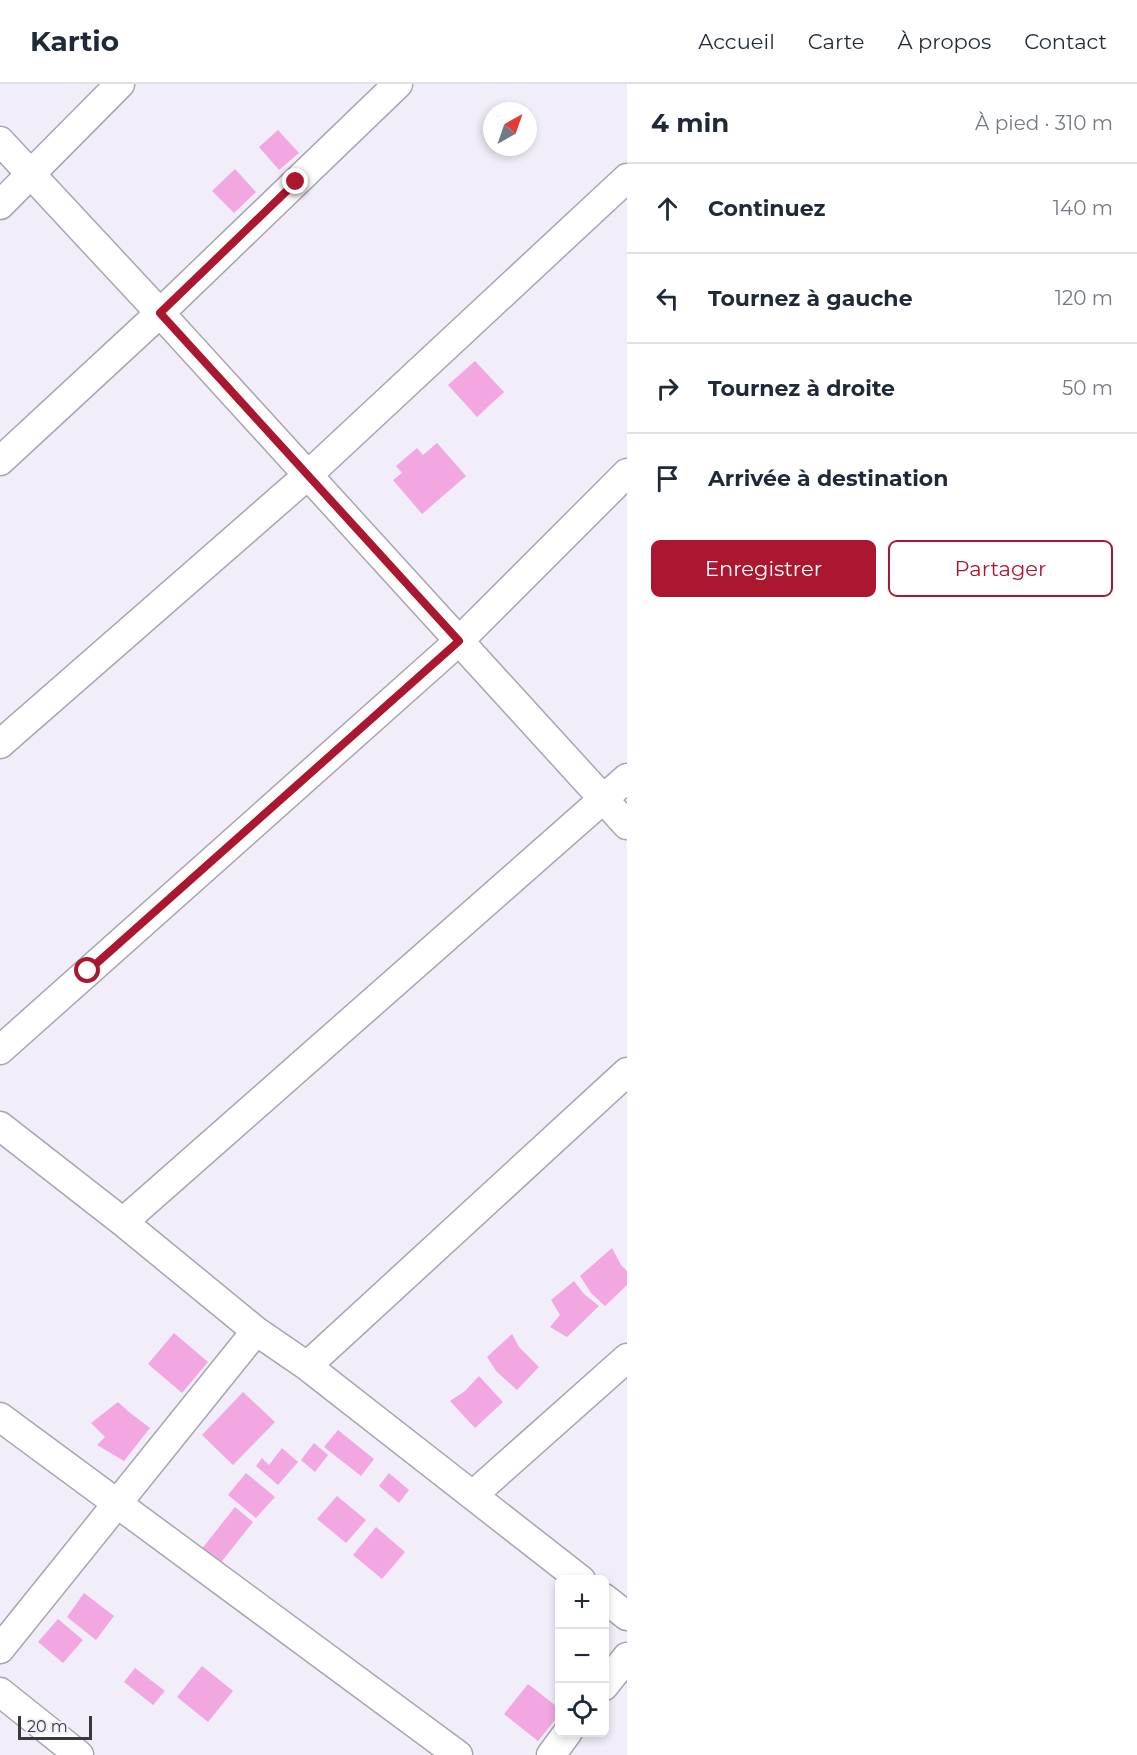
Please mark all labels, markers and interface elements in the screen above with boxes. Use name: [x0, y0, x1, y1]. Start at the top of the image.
text: Kartio: [30, 24, 119, 58]
text: Accueil: [698, 29, 775, 54]
text: Carte: [808, 29, 864, 54]
text: À propos: [897, 29, 991, 54]
text: Contact: [1024, 29, 1107, 54]
north arrow: [483, 102, 537, 156]
text: 4 min: [651, 107, 729, 139]
text: À pied · 310 m: [975, 111, 1113, 135]
route end: [282, 168, 308, 194]
icon: ahead: [651, 192, 684, 225]
text: Continuez: [708, 195, 825, 222]
text: 140 m: [1053, 196, 1113, 220]
icon: left: [651, 282, 684, 315]
text: Tournez à gauche: [708, 285, 913, 312]
text: 120 m: [1055, 286, 1113, 310]
icon: right: [651, 372, 684, 405]
text: Tournez à droite: [708, 375, 895, 402]
text: 50 m: [1062, 376, 1113, 400]
icon: arrive: [651, 462, 684, 495]
text: Arrivée à destination: [708, 465, 948, 492]
button: Enregistrer: [651, 540, 876, 597]
button: Partager: [888, 540, 1113, 597]
route start: [74, 957, 100, 983]
map controls: [555, 1575, 609, 1737]
button: +: [555, 1575, 609, 1629]
button: −: [555, 1629, 609, 1683]
button: locate: [555, 1683, 609, 1737]
scale bar: [18, 1713, 92, 1740]
text: 20 m: [27, 1717, 68, 1736]

